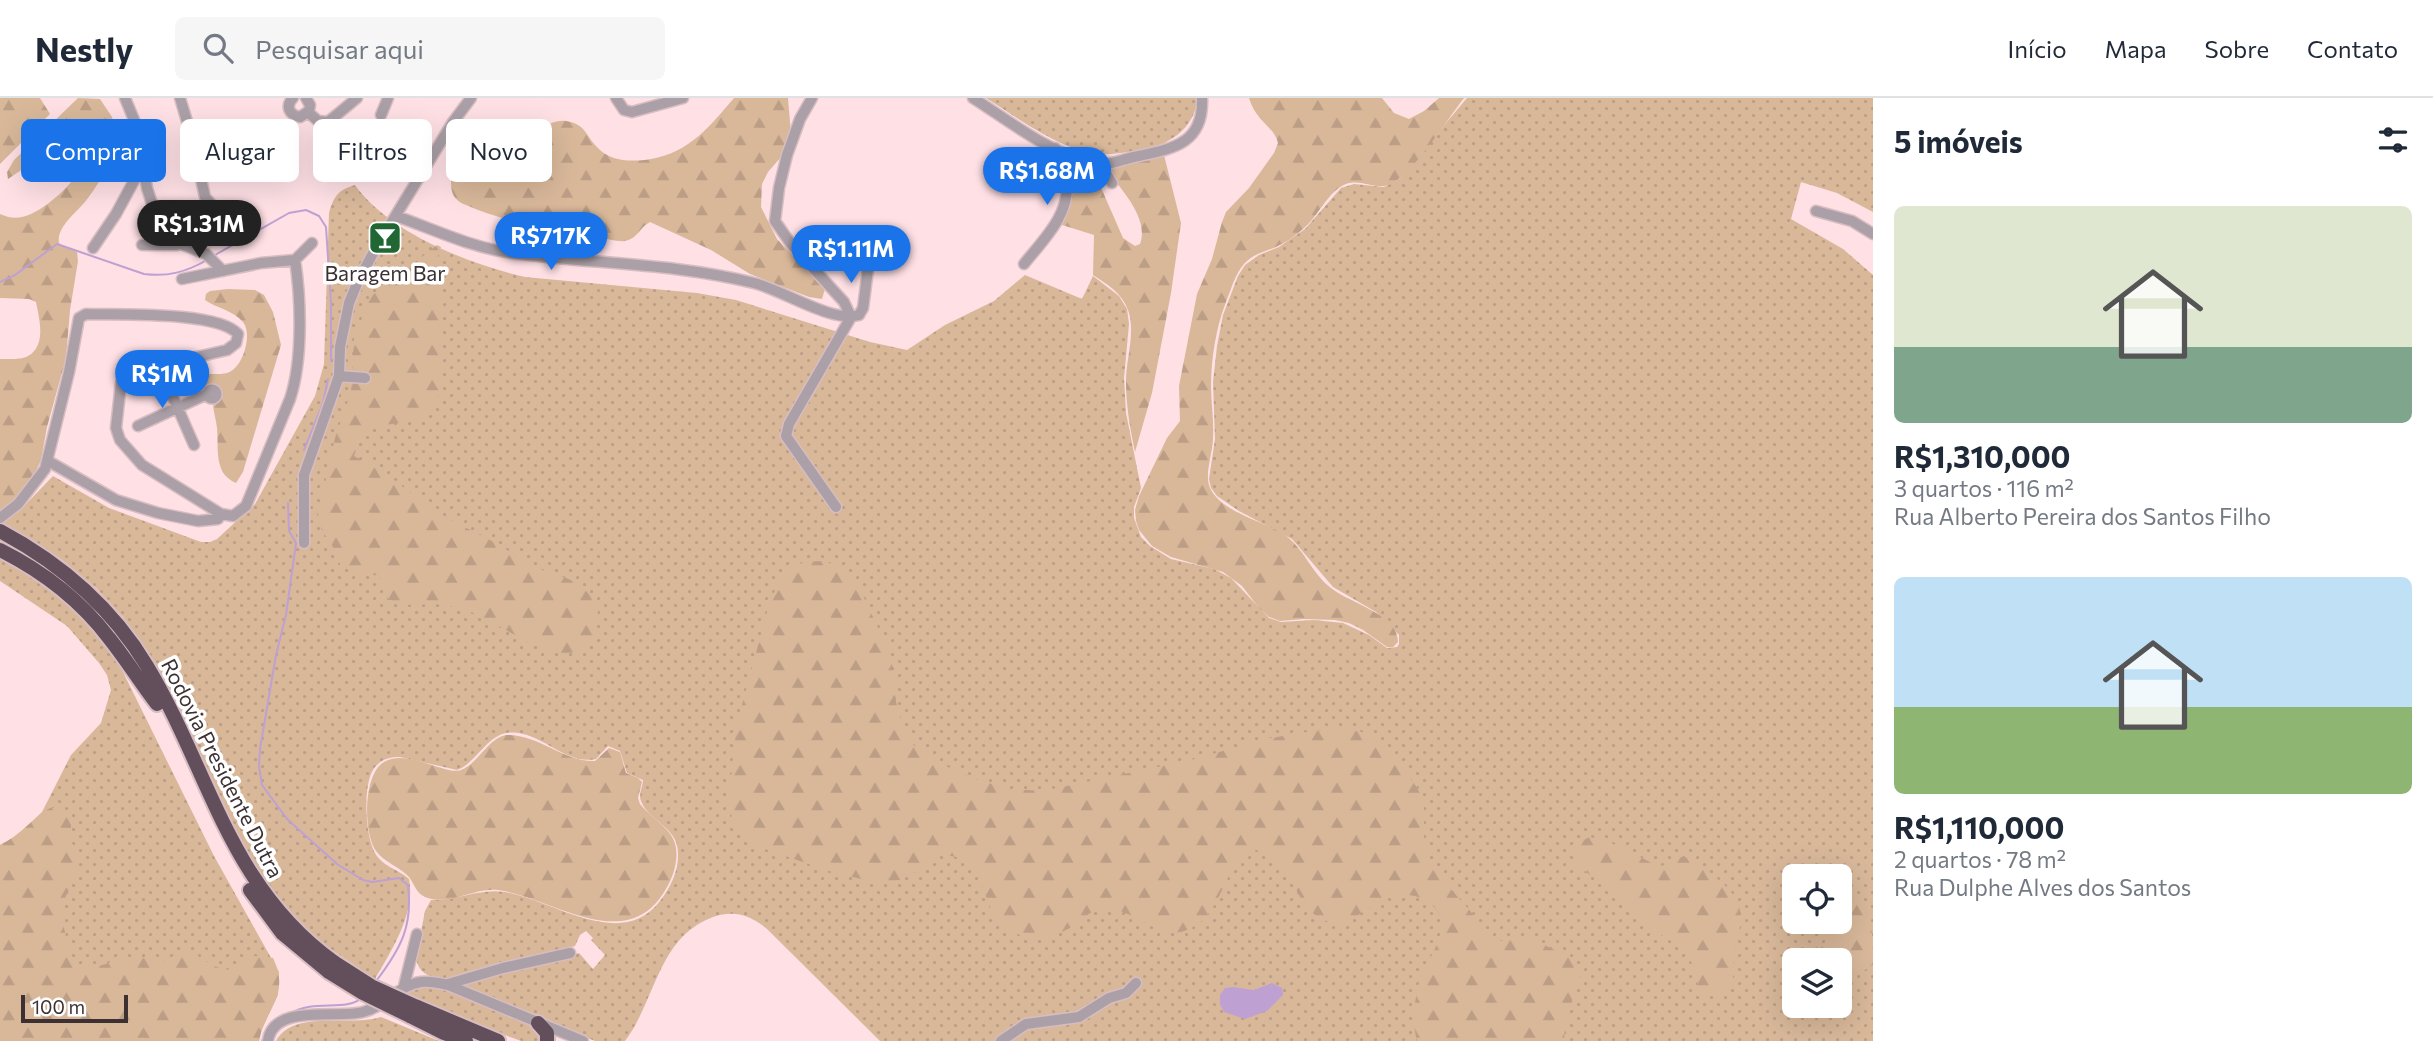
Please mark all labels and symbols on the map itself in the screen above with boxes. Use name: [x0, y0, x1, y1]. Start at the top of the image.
pin: R$1.68M: [982, 148, 1112, 207]
pin: R$1.31M: [134, 200, 264, 260]
pin: R$717K: [494, 212, 608, 272]
bar icon: Baragem Bar: [366, 219, 404, 257]
pin: R$1.11M: [786, 226, 916, 285]
place label: Baragem Bar: [324, 260, 446, 285]
pin: R$1M: [121, 350, 203, 410]
street label: Rodovia Presidente Dutra: [157, 654, 289, 882]
scale bar: [21, 992, 128, 1024]

